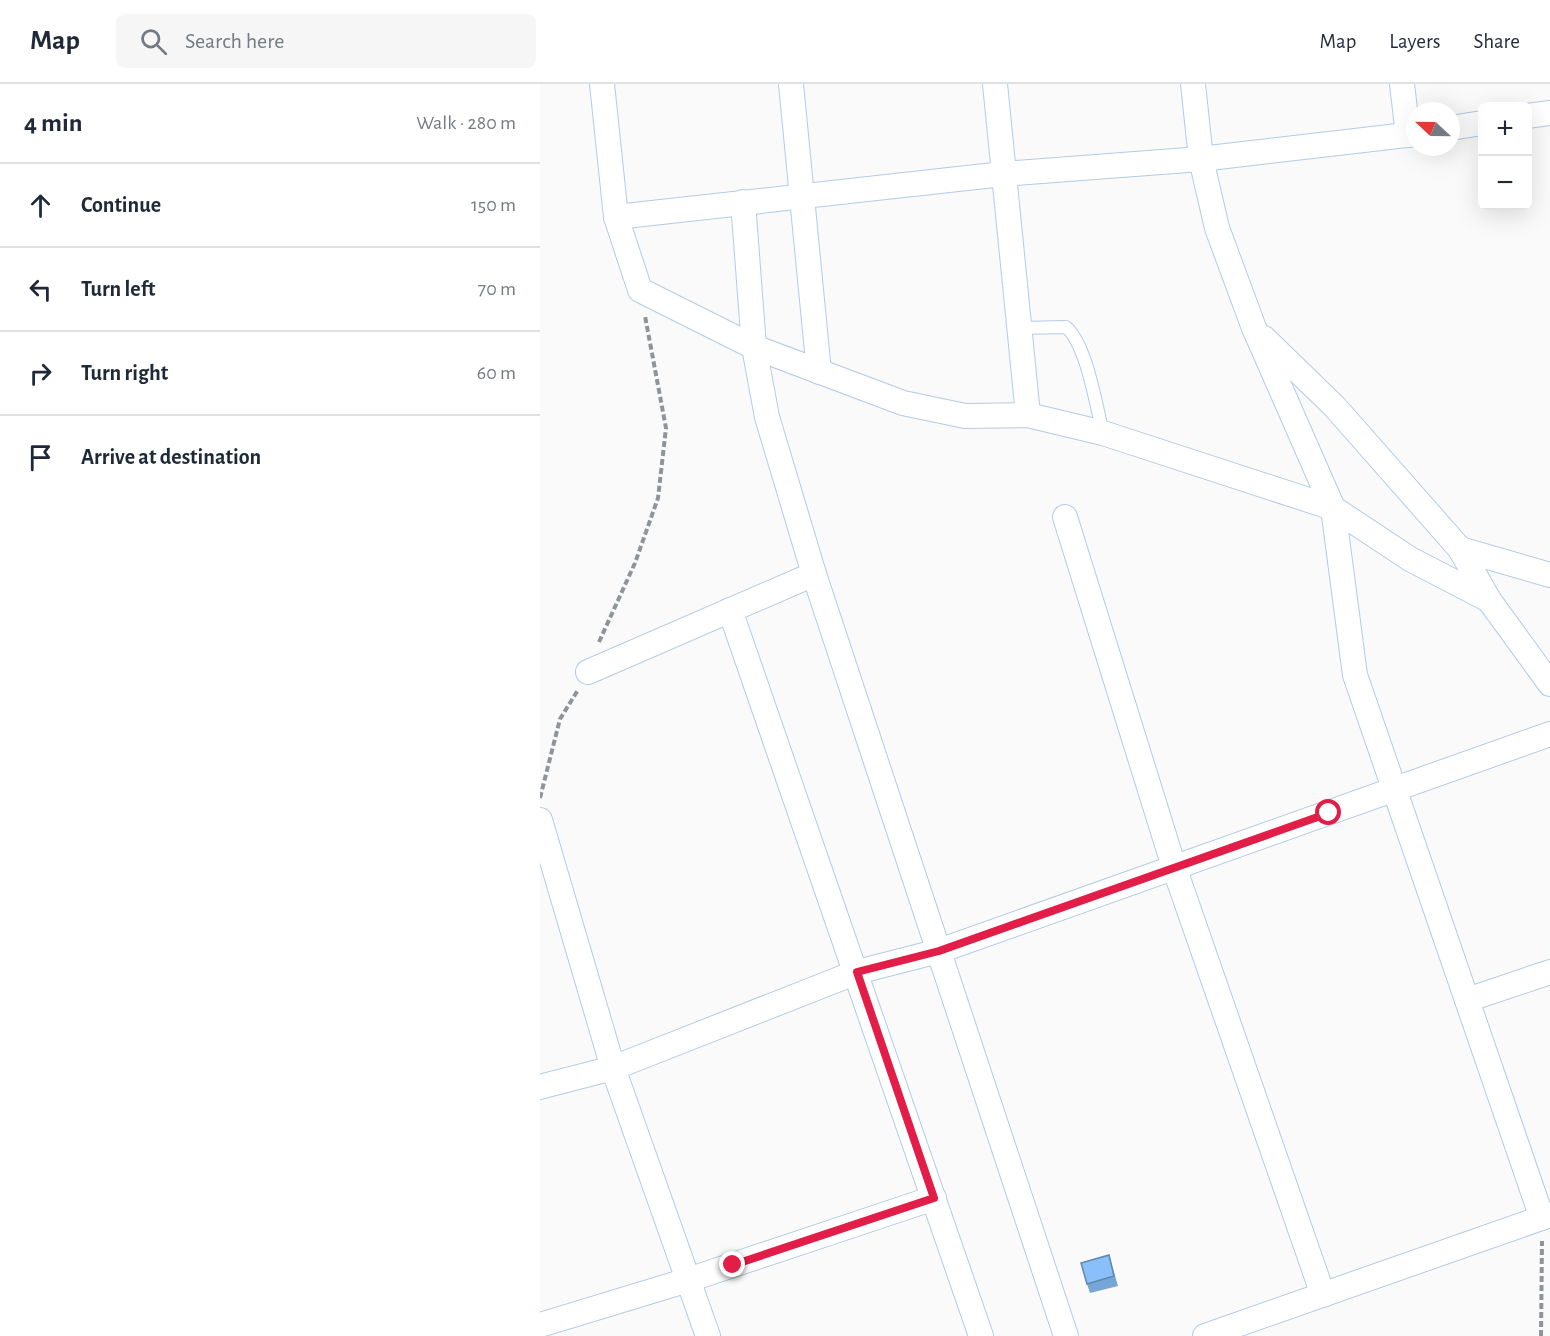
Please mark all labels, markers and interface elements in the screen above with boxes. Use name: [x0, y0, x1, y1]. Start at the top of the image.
search box: [116, 14, 536, 68]
icon: search: [137, 25, 170, 58]
text: Map: [30, 27, 80, 55]
text: Search here: [185, 30, 284, 52]
text: Map: [1320, 31, 1356, 52]
text: Layers: [1389, 31, 1440, 52]
text: Share: [1473, 31, 1520, 52]
north arrow: [1406, 102, 1460, 156]
map controls: [1478, 102, 1532, 210]
button: +: [1478, 102, 1532, 156]
text: 4 min: [24, 110, 83, 136]
text: Walk · 280 m: [416, 113, 516, 133]
button: −: [1478, 156, 1532, 210]
icon: ahead: [24, 189, 57, 222]
text: Continue: [81, 194, 161, 216]
text: 150 m: [471, 195, 516, 215]
icon: left: [24, 273, 57, 306]
text: Turn left: [81, 278, 155, 300]
text: 70 m: [478, 279, 516, 299]
icon: right: [24, 357, 57, 390]
text: Turn right: [81, 362, 168, 384]
text: 60 m: [477, 363, 516, 383]
icon: arrive: [24, 441, 57, 474]
text: Arrive at destination: [81, 446, 261, 468]
route start: [1315, 799, 1341, 825]
route end: [719, 1251, 745, 1277]

